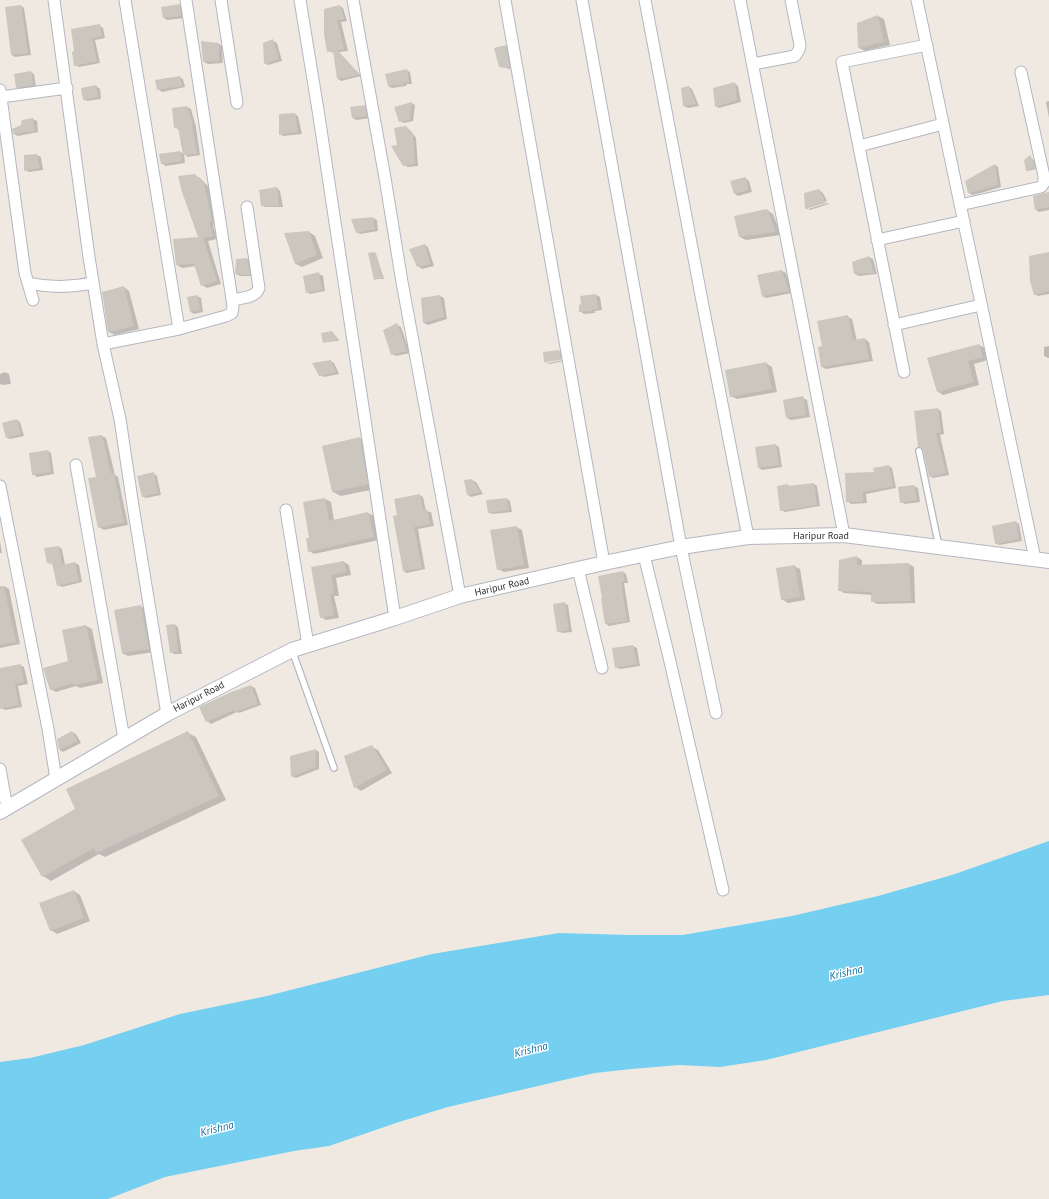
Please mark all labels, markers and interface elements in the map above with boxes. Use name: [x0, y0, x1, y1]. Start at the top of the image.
street label: Haripur Road: [793, 530, 849, 542]
street label: Haripur Road: [473, 575, 531, 599]
street label: Haripur Road: [171, 679, 227, 715]
water label: Krishna: [828, 963, 864, 983]
water label: Krishna: [513, 1040, 549, 1060]
water label: Krishna: [199, 1119, 235, 1139]

